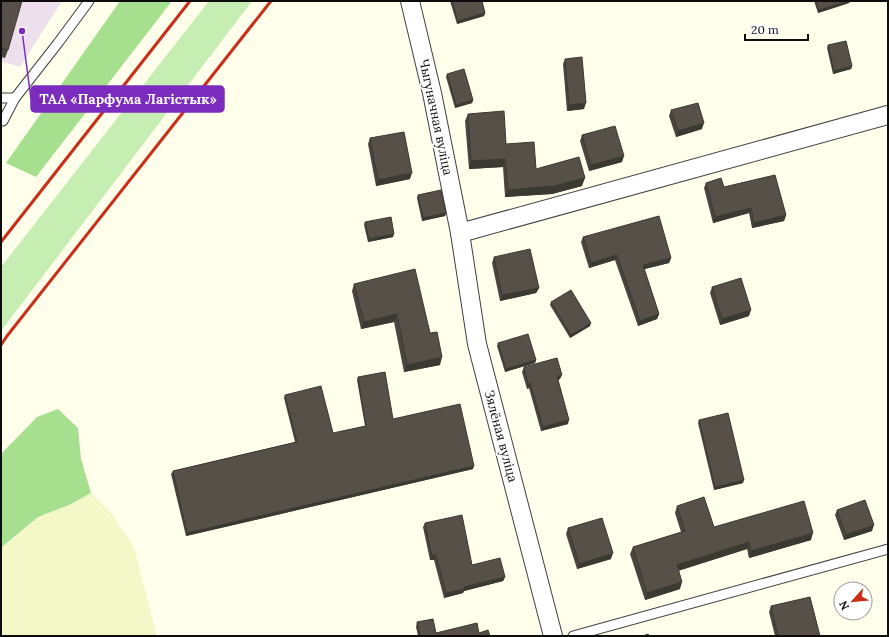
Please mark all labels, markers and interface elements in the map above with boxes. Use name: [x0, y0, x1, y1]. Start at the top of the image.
scale bar: [745, 16, 808, 42]
text: 20 m: [751, 22, 779, 37]
street label: Чыгуначная вуліца: [415, 57, 457, 177]
callout: ТАА «Парфума Лагістык»: [31, 86, 224, 112]
text: ТАА «Парфума Лагістык»: [39, 90, 217, 108]
street label: Зялёная вуліца: [481, 388, 522, 484]
north arrow: [833, 581, 873, 621]
text: N: [836, 598, 852, 613]

